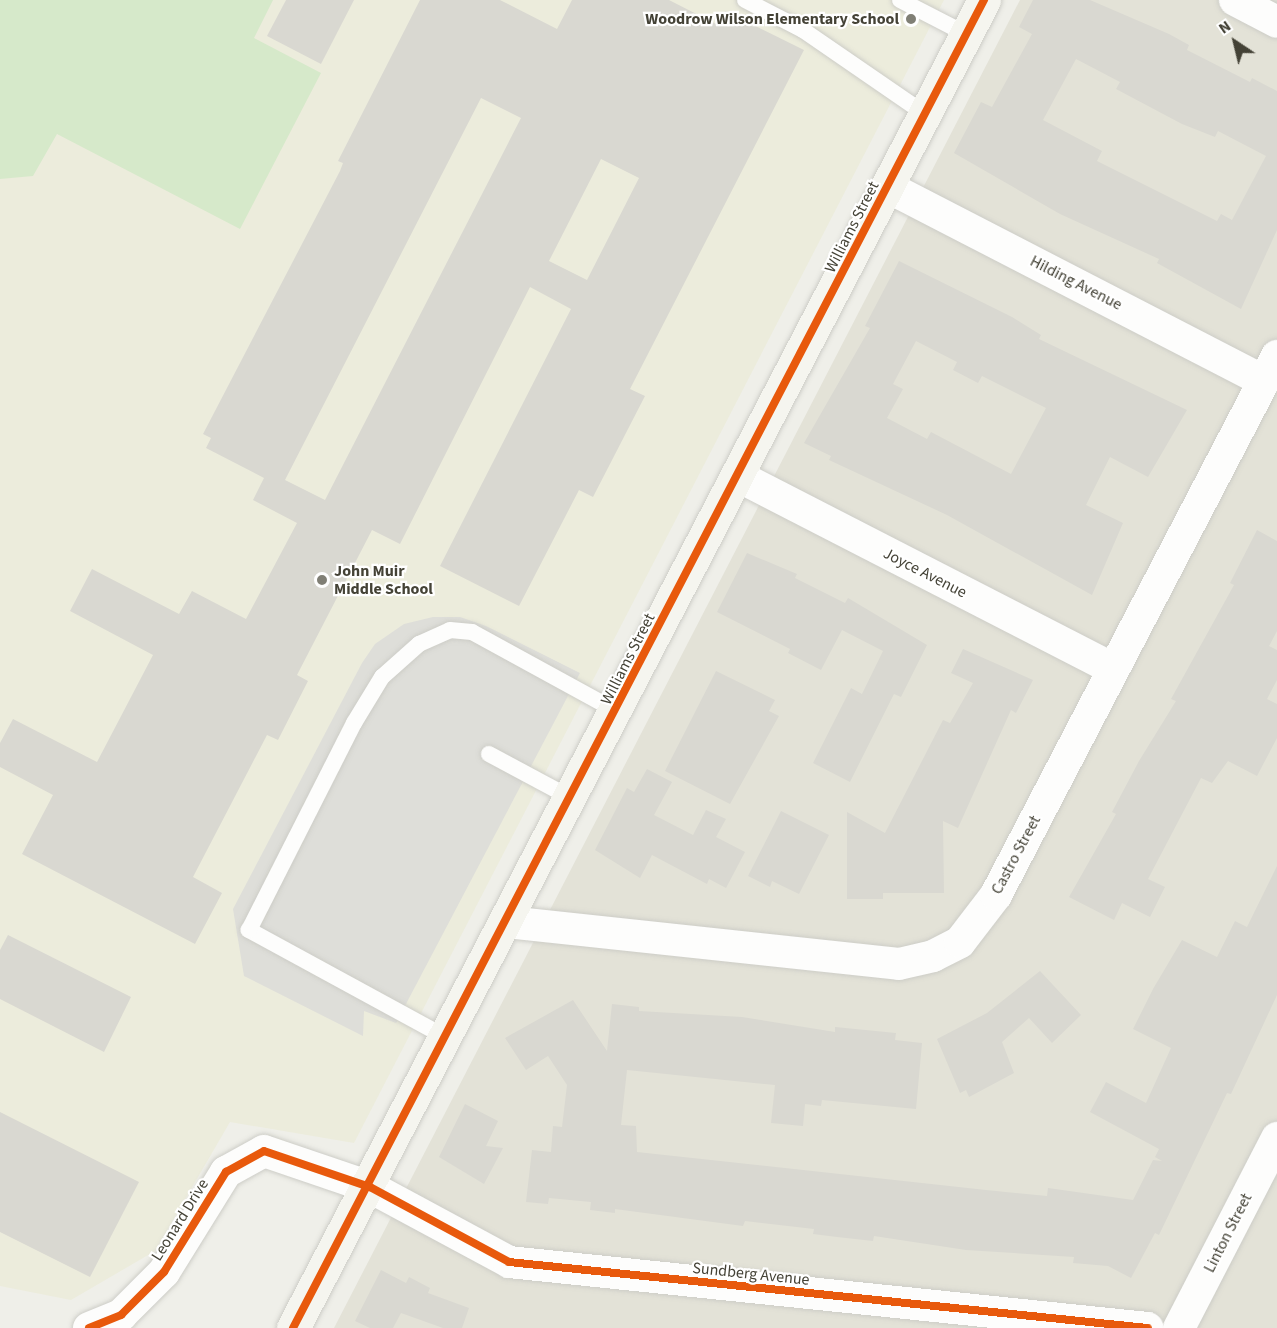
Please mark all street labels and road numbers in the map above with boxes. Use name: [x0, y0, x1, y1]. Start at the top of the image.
street label: Williams Street: [821, 178, 883, 276]
street label: Hilding Avenue: [1027, 252, 1125, 314]
street label: Joyce Avenue: [880, 544, 970, 602]
street label: Williams Street: [597, 610, 659, 708]
street label: Castro Street: [987, 812, 1045, 898]
street label: Leonard Drive: [147, 1175, 213, 1265]
street label: Linton Street: [1200, 1190, 1256, 1276]
street label: Sundberg Avenue: [692, 1258, 810, 1290]

